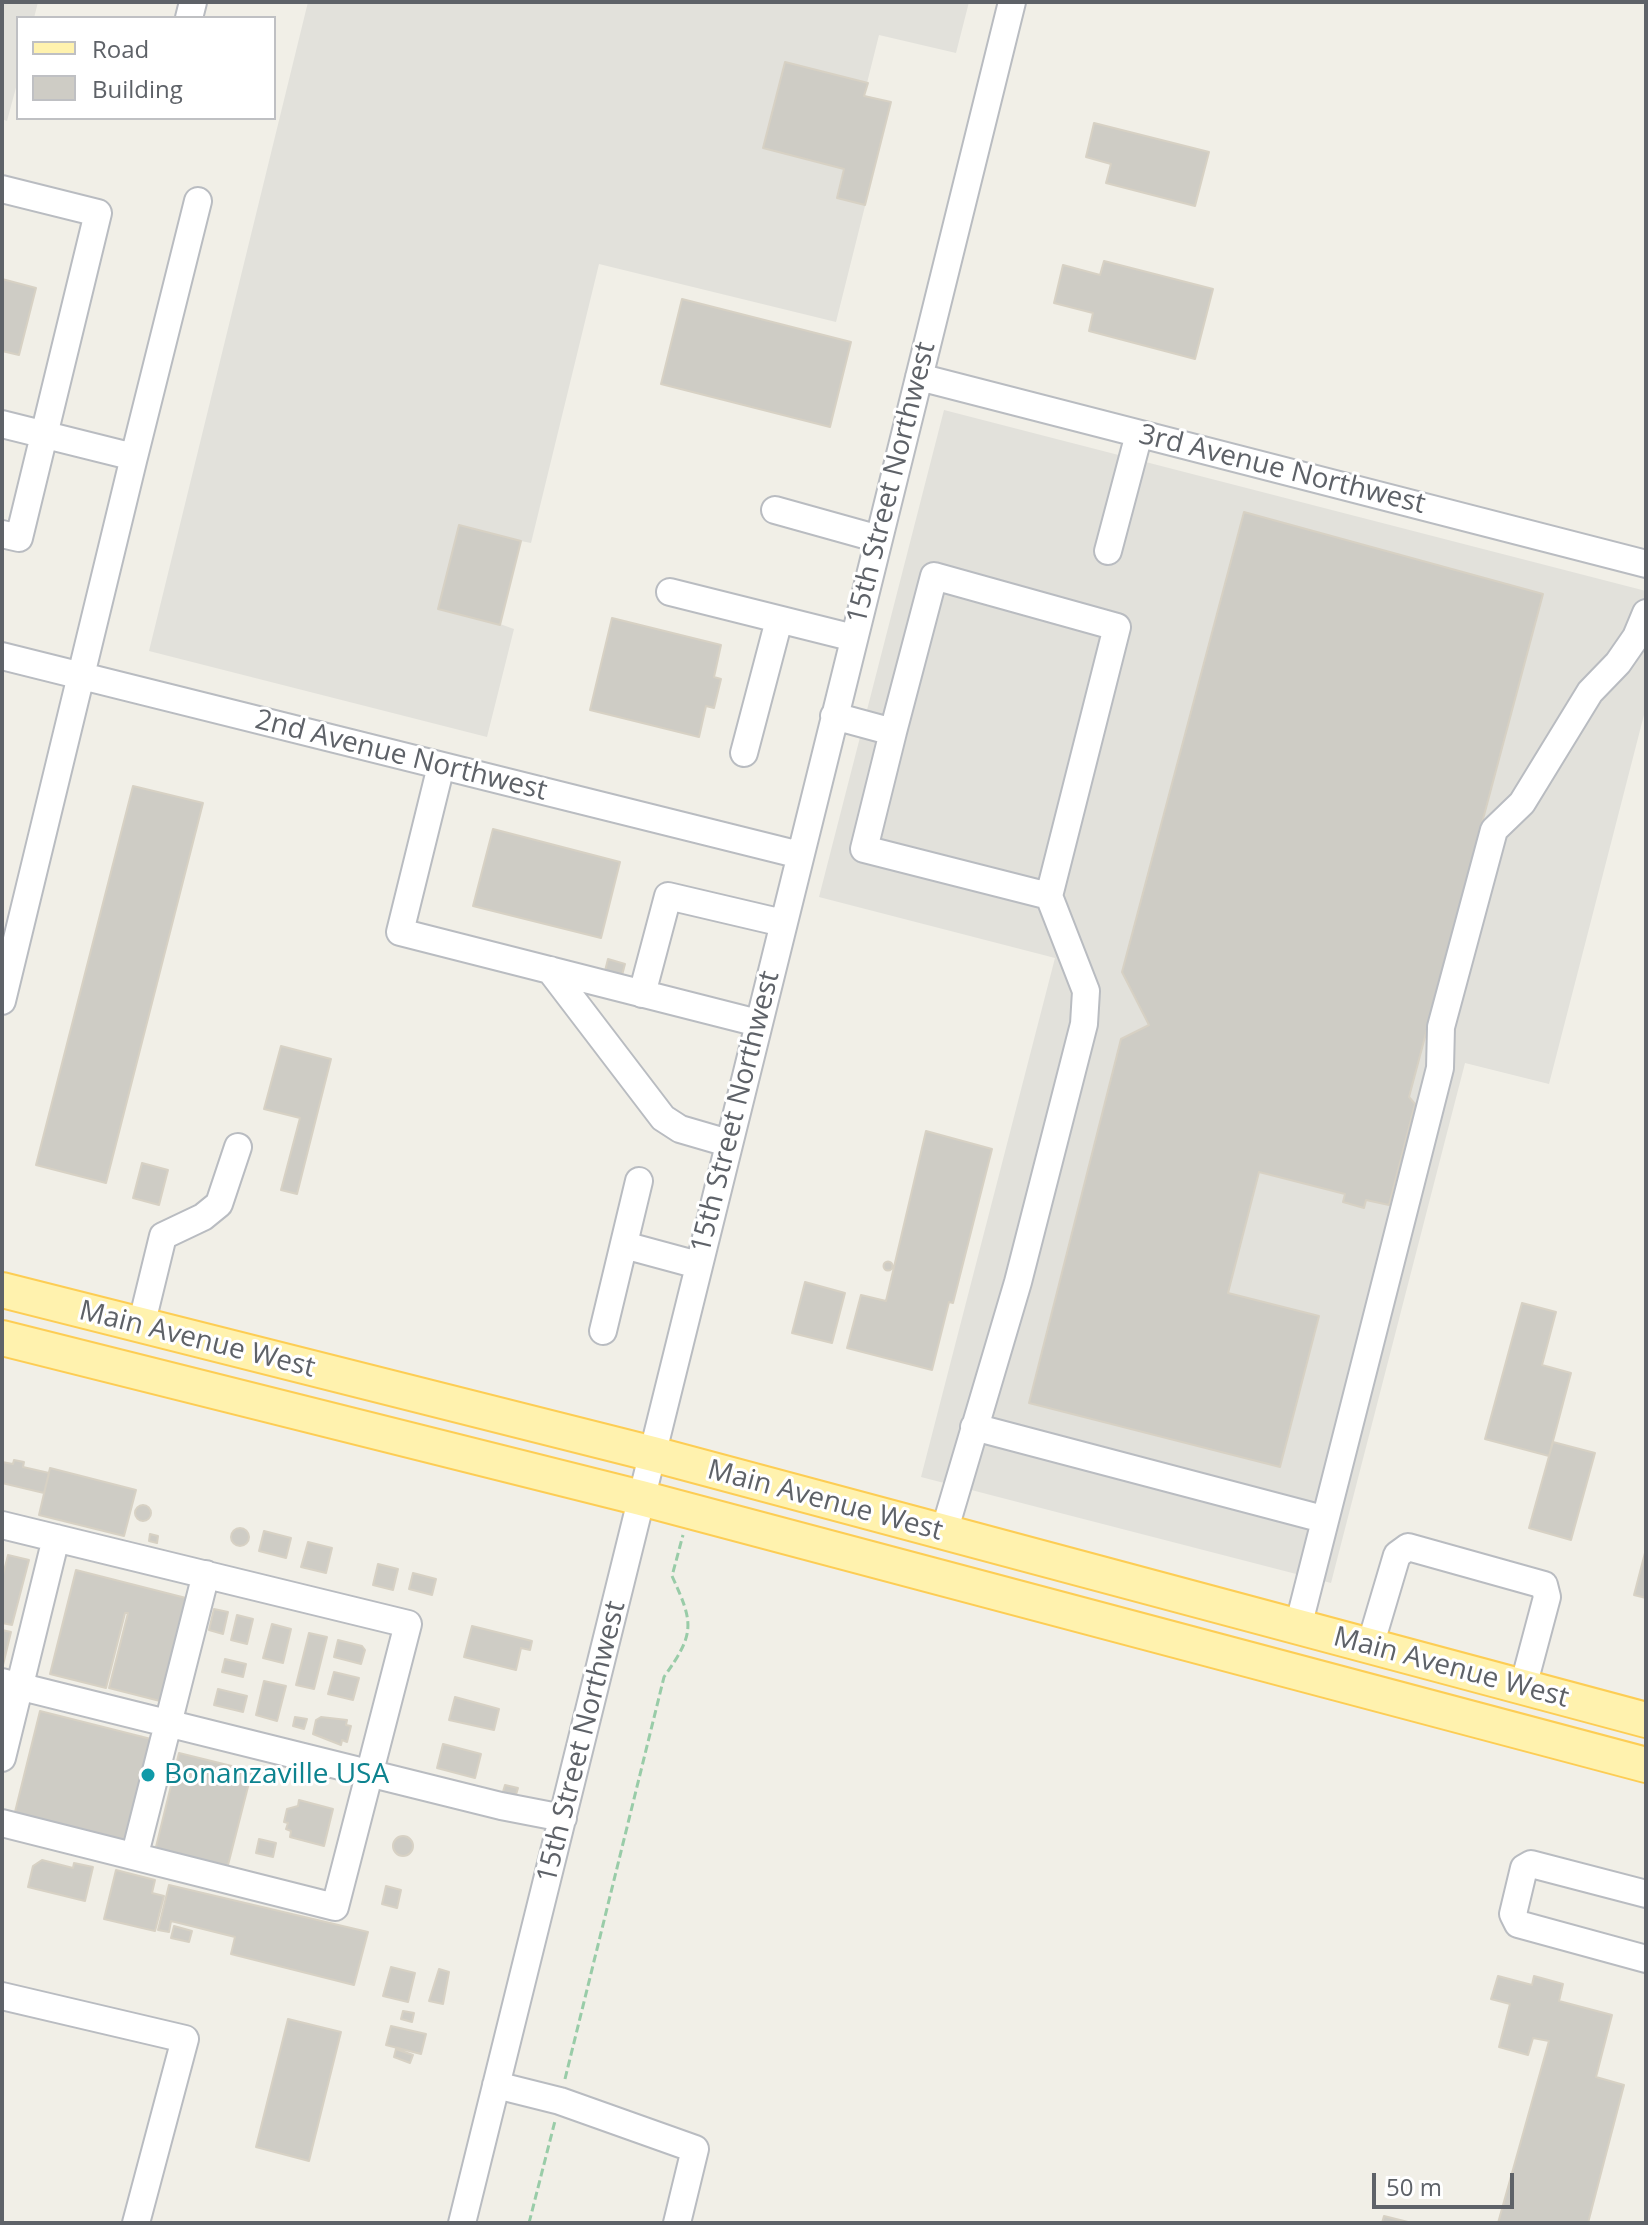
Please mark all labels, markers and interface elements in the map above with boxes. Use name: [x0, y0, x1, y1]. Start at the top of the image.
legend: [16, 16, 276, 120]
text: Road: [92, 32, 149, 65]
text: Building: [92, 72, 183, 105]
street label: 15th Street Northwest: [841, 339, 943, 627]
street label: 3rd Avenue Northwest: [1135, 418, 1429, 522]
street label: 2nd Avenue Northwest: [252, 703, 550, 809]
street label: 15th Street Northwest: [685, 968, 787, 1256]
street label: Main Avenue West: [76, 1294, 318, 1386]
street label: Main Avenue West: [704, 1453, 946, 1549]
street label: 15th Street Northwest: [531, 1598, 633, 1886]
street label: Main Avenue West: [1330, 1620, 1572, 1716]
place label: Bonanzaville USA: [164, 1758, 389, 1792]
marker: Bonanzaville USA: [139, 1766, 157, 1784]
scale bar: [1376, 2157, 1518, 2207]
text: 50 m: [1386, 2170, 1442, 2203]

